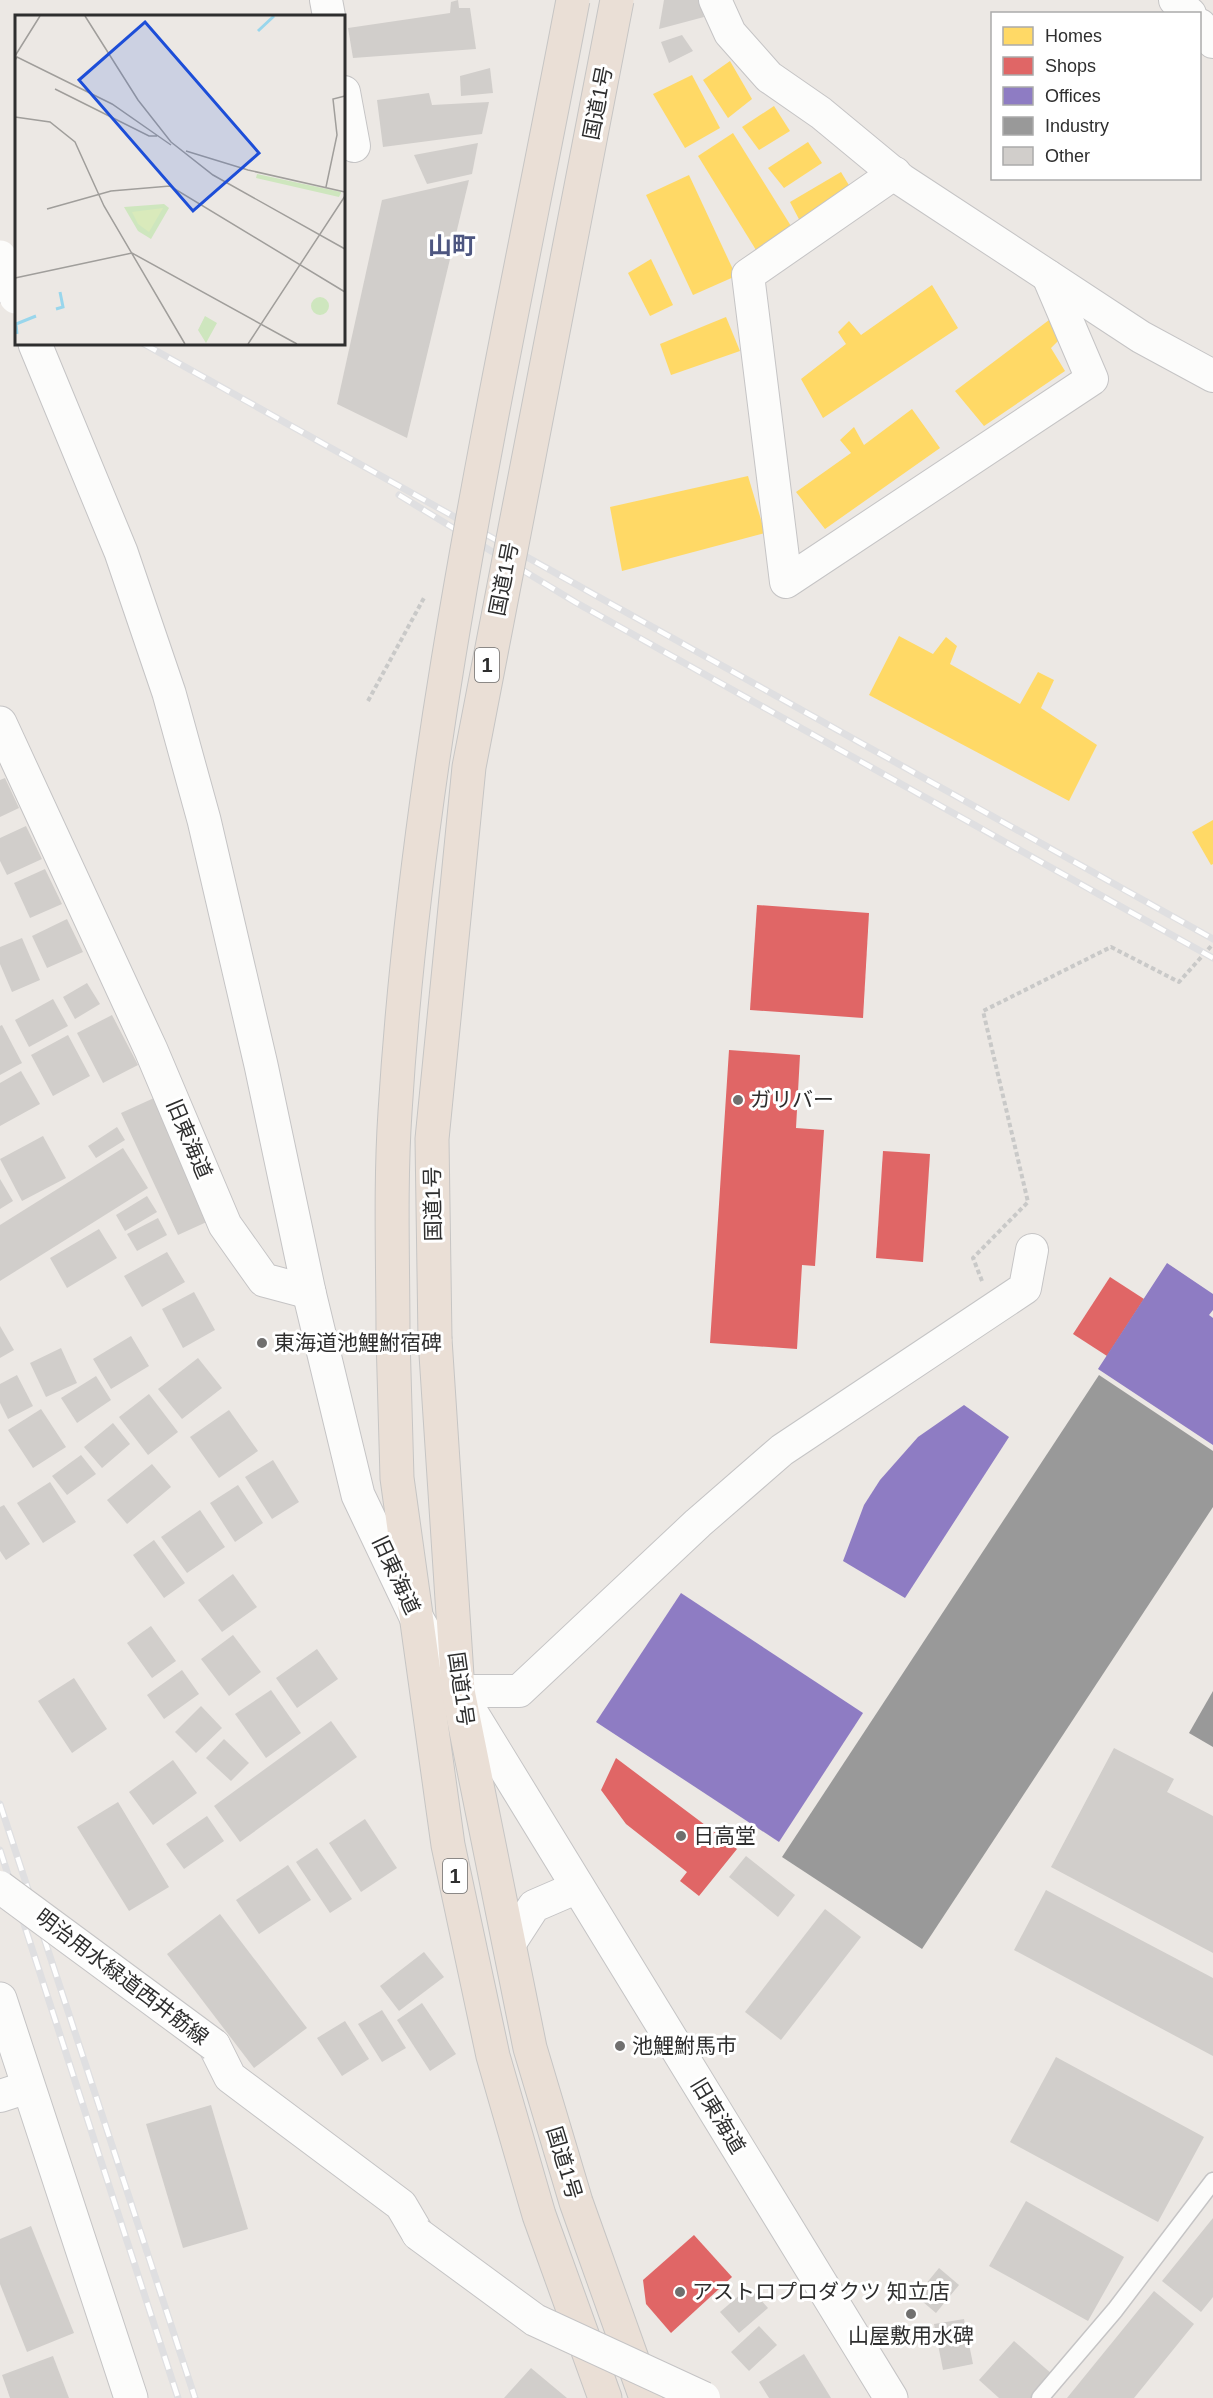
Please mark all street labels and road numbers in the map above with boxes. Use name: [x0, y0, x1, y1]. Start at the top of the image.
street label: 国道1号: [579, 64, 616, 142]
street label: 国道1号: [485, 540, 522, 618]
road number: 1: [475, 648, 499, 682]
street label: 旧東海道: [162, 1096, 216, 1182]
street label: 国道1号: [420, 1166, 445, 1242]
street label: 旧東海道: [368, 1532, 425, 1618]
street label: 国道1号: [445, 1650, 478, 1728]
road number: 1: [443, 1859, 467, 1893]
street label: 明治用水緑道西井筋線: [32, 1904, 213, 2049]
street label: 旧東海道: [687, 2074, 750, 2158]
street label: 国道1号: [543, 2124, 586, 2202]

